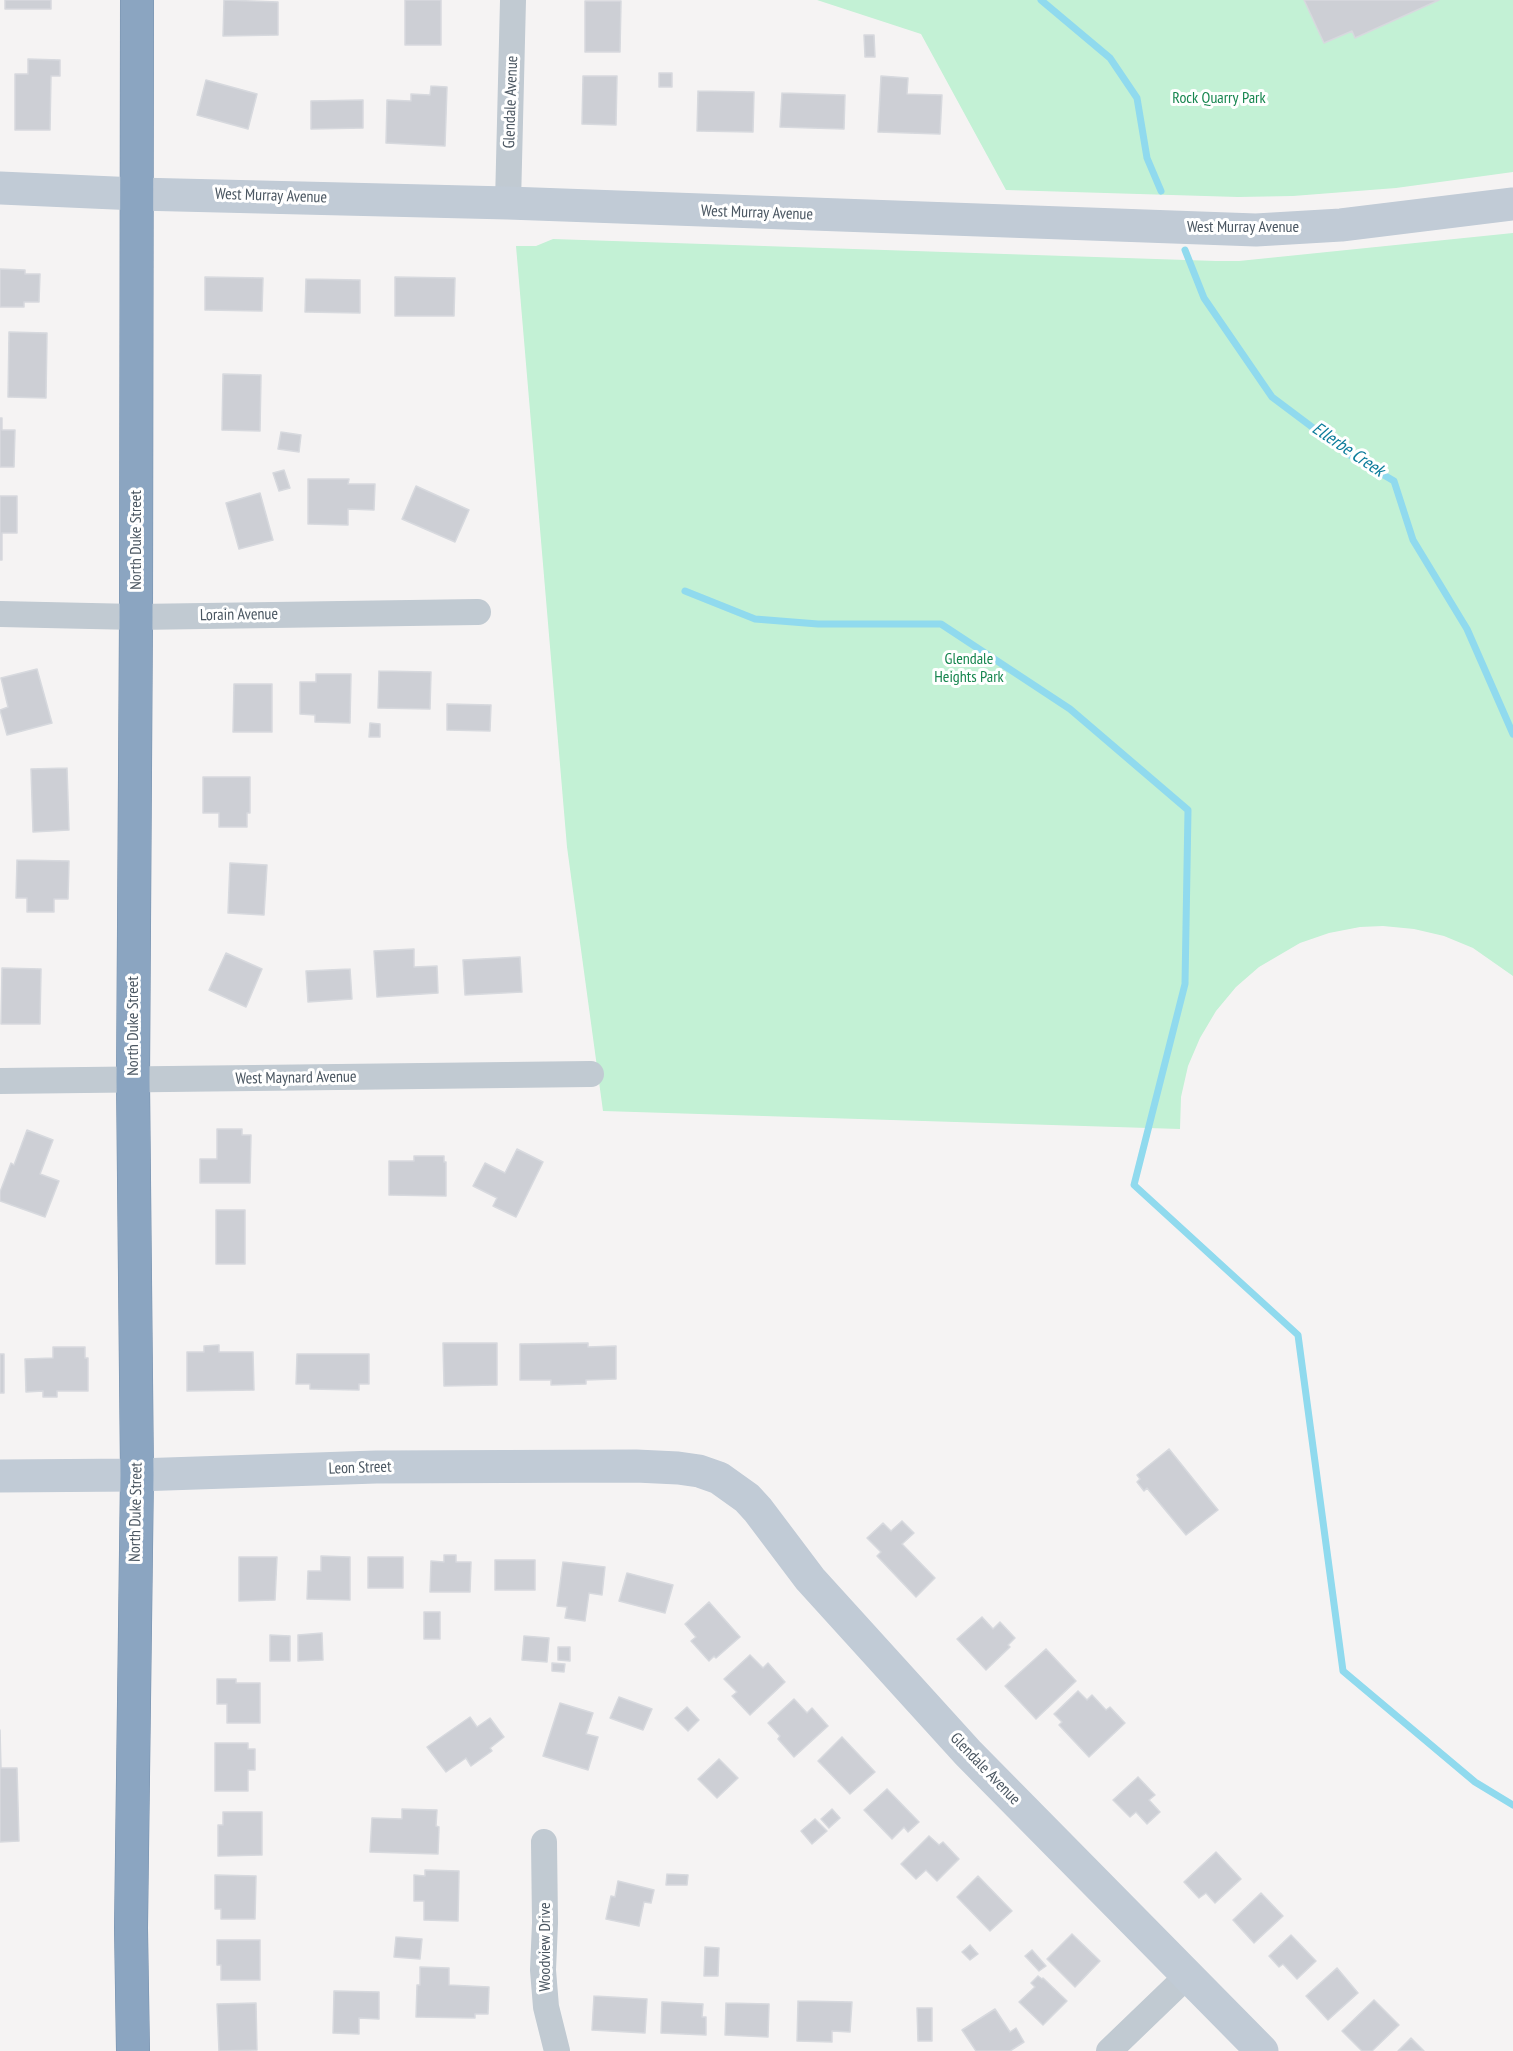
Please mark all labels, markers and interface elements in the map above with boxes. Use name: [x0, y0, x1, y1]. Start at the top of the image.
street label: Glendale Avenue: [500, 55, 522, 149]
park label: Rock Quarry Park: [1172, 88, 1266, 108]
street label: West Murray Avenue: [215, 184, 327, 208]
street label: West Murray Avenue: [701, 201, 813, 225]
street label: West Murray Avenue: [1187, 217, 1299, 237]
water label: Ellerbe Creek: [1308, 418, 1388, 482]
street label: North Duke Street: [126, 490, 146, 590]
street label: Lorain Avenue: [200, 605, 278, 625]
park label: Glendale Heights Park: [934, 649, 1004, 687]
street label: North Duke Street: [123, 976, 143, 1076]
street label: West Maynard Avenue: [235, 1067, 357, 1089]
street label: Leon Street: [328, 1457, 392, 1479]
street label: North Duke Street: [126, 1462, 146, 1562]
street label: Glendale Avenue: [946, 1729, 1024, 1809]
street label: Woodview Drive: [535, 1903, 555, 1991]

